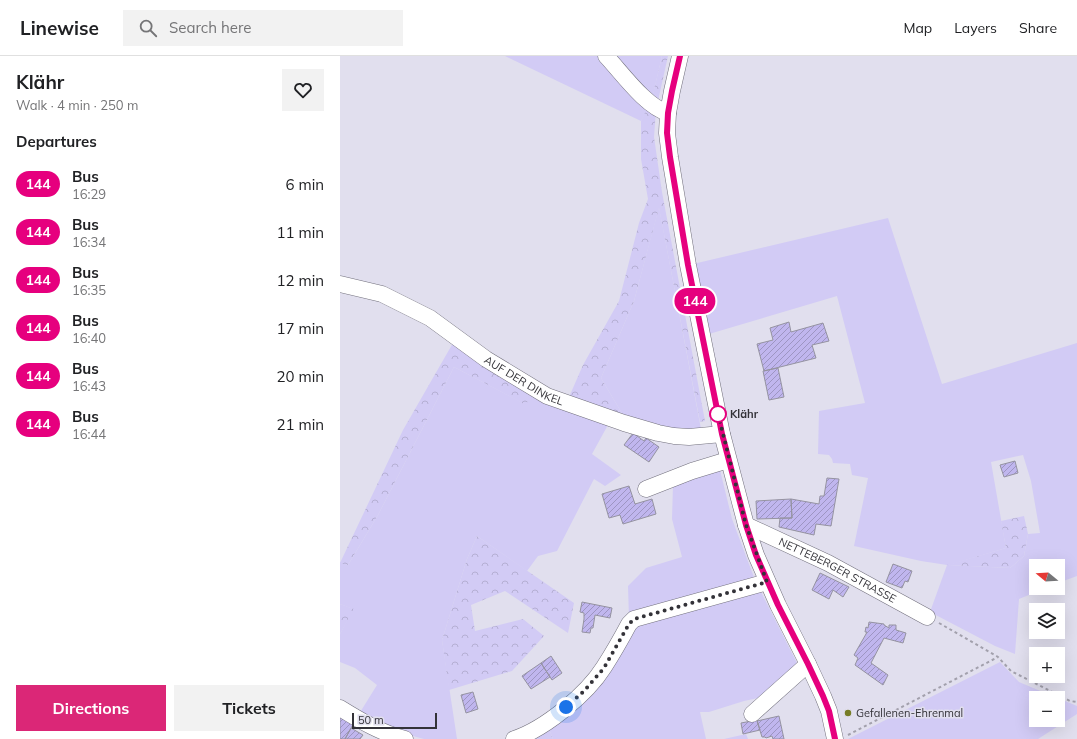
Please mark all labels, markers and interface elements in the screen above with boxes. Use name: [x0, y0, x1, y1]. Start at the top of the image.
search box: [123, 10, 403, 46]
text: Linewise: [20, 16, 99, 40]
icon: search: [137, 17, 159, 39]
text: Search here: [169, 18, 251, 37]
text: Map: [903, 19, 932, 37]
text: Layers: [954, 19, 997, 37]
text: Share: [1019, 19, 1057, 37]
button: heart: [282, 69, 324, 111]
text: Klähr: [16, 70, 64, 94]
text: Walk · 4 min · 250 m: [16, 97, 138, 113]
text: Departures: [16, 132, 97, 151]
text: Bus: [72, 167, 99, 186]
text: 144: [25, 175, 51, 193]
text: 6 min: [286, 175, 324, 194]
text: 16:29: [72, 186, 106, 202]
text: Bus: [72, 215, 99, 234]
text: 144: [25, 223, 51, 241]
text: 11 min: [277, 223, 324, 242]
text: 16:34: [72, 234, 106, 250]
text: Bus: [72, 263, 99, 282]
text: 144: [25, 271, 51, 289]
text: 12 min: [277, 271, 324, 290]
text: 16:35: [72, 282, 106, 298]
line badge: 144: [672, 288, 718, 314]
text: 144: [682, 292, 708, 310]
text: Bus: [72, 311, 99, 330]
text: 144: [25, 319, 51, 337]
text: 17 min: [277, 319, 324, 338]
text: 16:40: [72, 330, 106, 346]
street label: AUF DER DINKEL: [482, 353, 565, 408]
text: Bus: [72, 359, 99, 378]
text: 144: [25, 367, 51, 385]
text: 20 min: [277, 367, 324, 386]
text: 16:43: [72, 378, 106, 394]
marker: Klähr: [709, 405, 727, 423]
text: Bus: [72, 407, 99, 426]
place label: Klähr: [730, 407, 759, 421]
text: 144: [25, 415, 51, 433]
text: 21 min: [277, 415, 324, 434]
text: 16:44: [72, 426, 106, 442]
street label: NETTEBERGER STRASSE: [777, 534, 899, 606]
north arrow: [1029, 559, 1065, 595]
map controls: [1029, 559, 1065, 727]
button: layers: [1029, 603, 1065, 639]
button: +: [1029, 647, 1065, 683]
button: Directions: [16, 685, 166, 731]
button: Tickets: [174, 685, 324, 731]
button: −: [1029, 691, 1065, 727]
your location: [556, 697, 576, 717]
place label: Gefallenen-Ehrenmal: [856, 706, 963, 720]
marker: Gefallenen-Ehrenmal: [843, 708, 853, 718]
scale bar: [352, 711, 437, 730]
text: 50 m: [358, 713, 384, 727]

